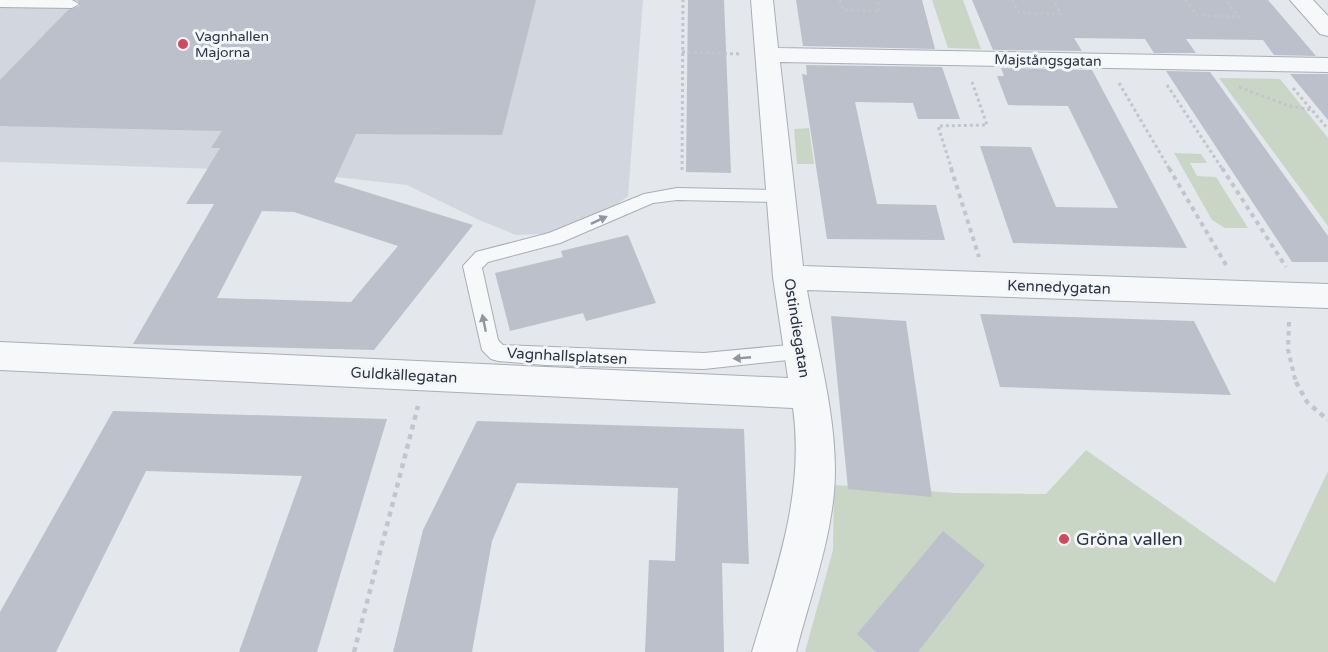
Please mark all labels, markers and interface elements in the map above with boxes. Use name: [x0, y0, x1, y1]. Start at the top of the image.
place label: Vagnhallen Majorna: [195, 28, 269, 61]
marker: Vagnhallen Majorna: [176, 37, 190, 51]
street label: Majstångsgatan: [994, 51, 1102, 70]
one-way arrow: [590, 216, 607, 225]
street label: Kennedygatan: [1007, 276, 1111, 298]
street label: Ostindiegatan: [780, 277, 814, 379]
one-way arrow: [479, 313, 488, 332]
street label: Vagnhallsplatsen: [506, 344, 628, 368]
one-way arrow: [732, 353, 751, 362]
street label: Guldkällegatan: [350, 363, 458, 387]
place label: Gröna vallen: [1076, 528, 1183, 550]
marker: Gröna vallen: [1057, 532, 1071, 546]

